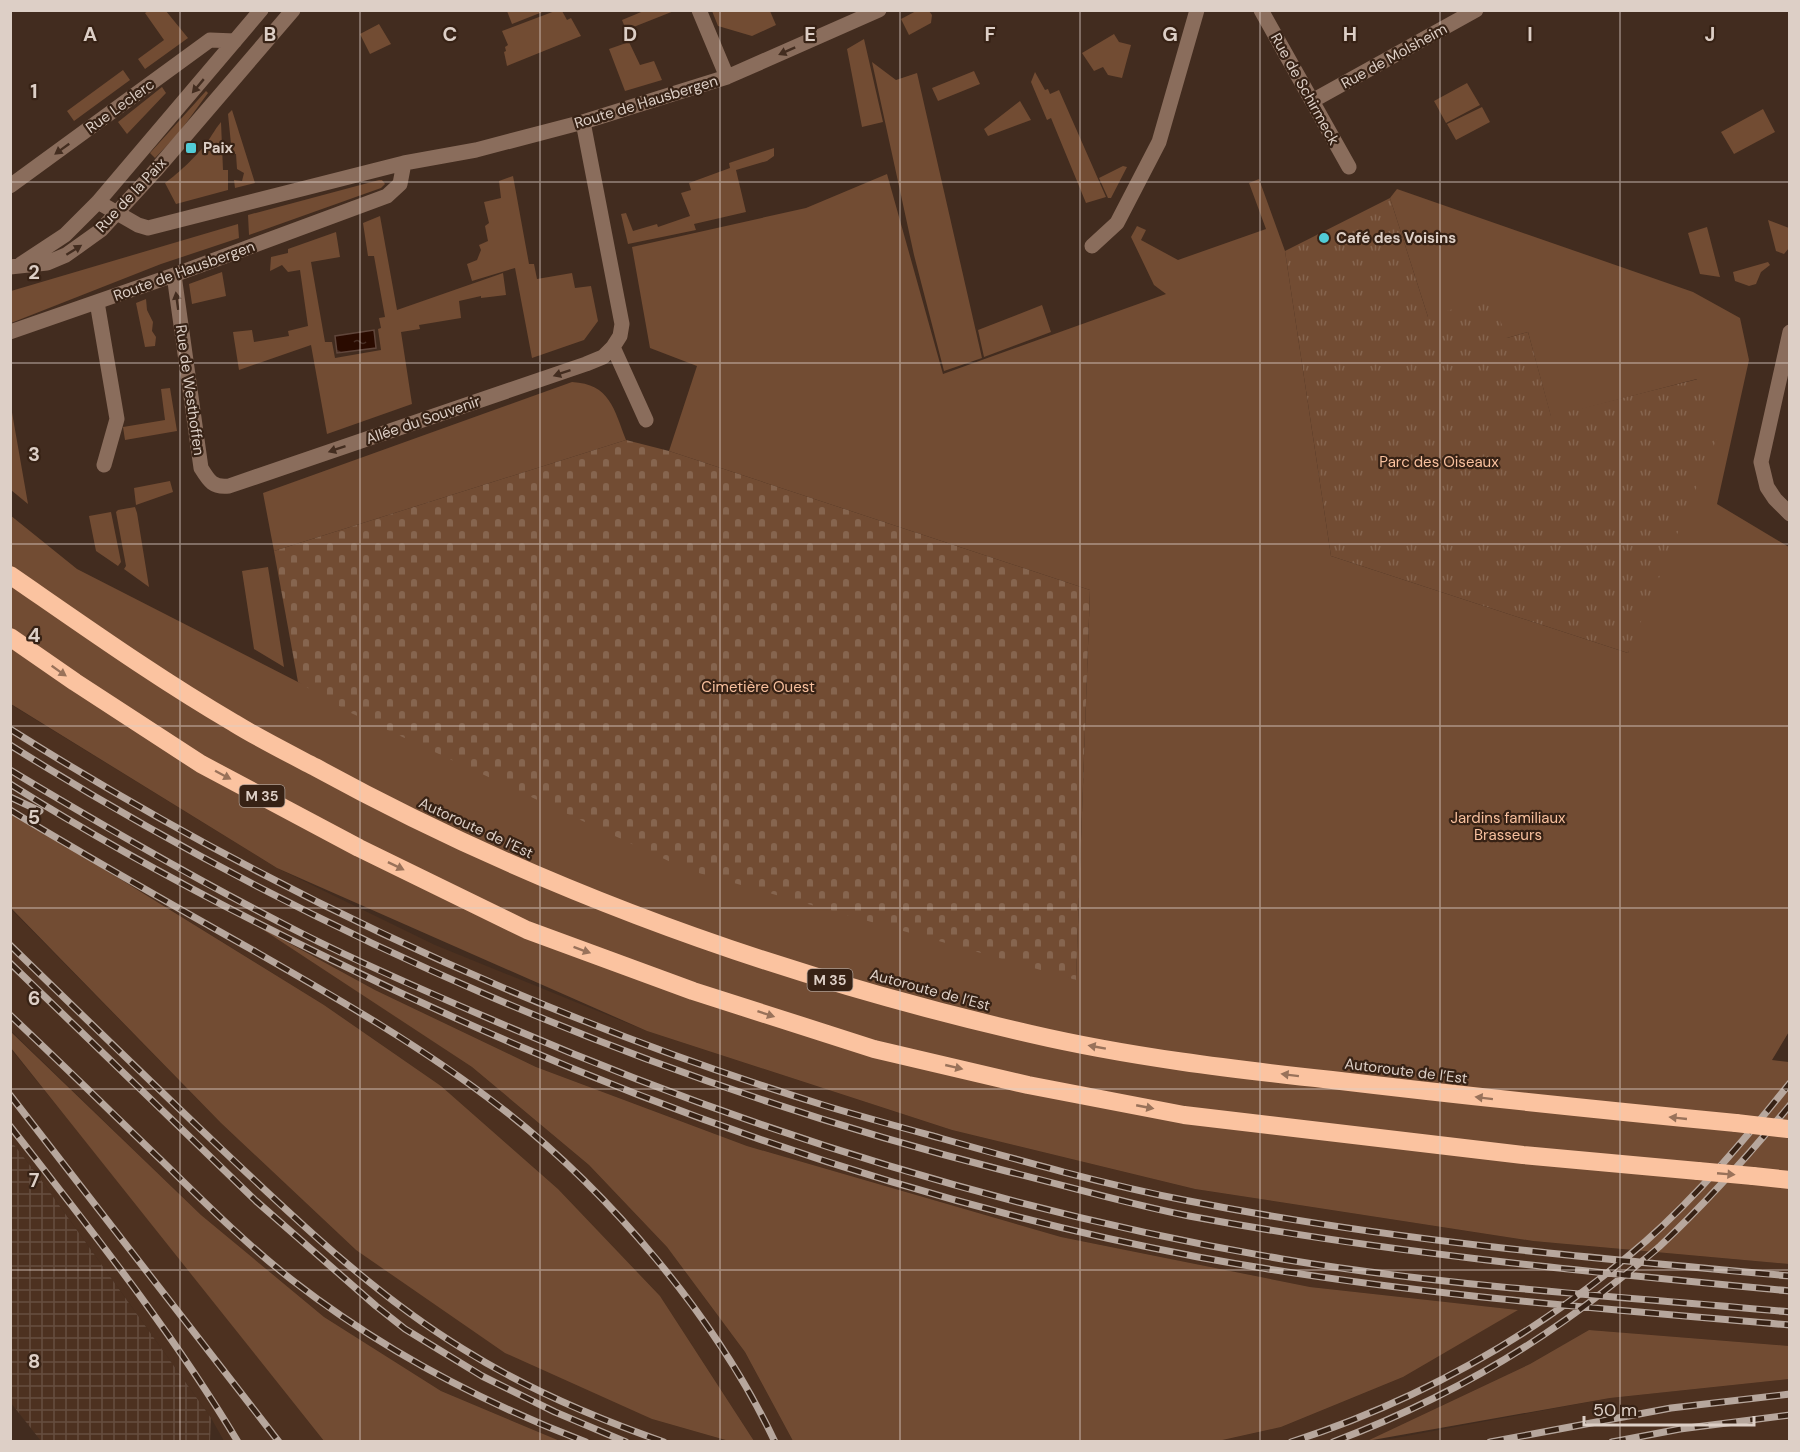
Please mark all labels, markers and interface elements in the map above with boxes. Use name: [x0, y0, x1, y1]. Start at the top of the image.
street label: Rue de Molsheim: [1337, 19, 1451, 93]
text: A: [83, 21, 97, 47]
text: B: [264, 21, 276, 47]
text: C: [443, 21, 457, 47]
text: D: [623, 21, 637, 47]
text: E: [804, 21, 816, 47]
text: F: [984, 21, 996, 47]
text: G: [1162, 21, 1178, 47]
text: H: [1343, 21, 1357, 47]
text: I: [1527, 21, 1533, 47]
text: J: [1705, 21, 1715, 47]
street label: Rue de Schirmeck: [1266, 29, 1344, 149]
one-way arrow: [777, 46, 795, 56]
street label: Route de Hausbergen: [572, 71, 720, 133]
street label: Rue Leclerc: [82, 74, 158, 138]
text: 1: [30, 78, 38, 104]
one-way arrow: [191, 78, 204, 94]
place label: Paix: [203, 138, 234, 158]
marker: Paix: [184, 141, 198, 155]
one-way arrow: [54, 142, 69, 154]
street label: Rue de la Paix: [91, 153, 171, 237]
place label: Café des Voisins: [1336, 228, 1456, 248]
marker: Café des Voisins: [1317, 231, 1331, 245]
street label: Route de Hausbergen: [111, 236, 257, 306]
one-way arrow: [66, 244, 82, 255]
text: 2: [28, 259, 40, 285]
one-way arrow: [173, 291, 182, 310]
street label: Rue de Westhoffen: [171, 323, 209, 457]
one-way arrow: [553, 368, 571, 378]
street label: Allée du Souvenir: [363, 391, 483, 449]
text: 3: [28, 441, 40, 467]
one-way arrow: [328, 444, 346, 454]
park label: Parc des Oiseaux: [1379, 452, 1499, 472]
text: 4: [28, 622, 41, 648]
one-way arrow: [50, 665, 67, 676]
park label: Cimetière Ouest: [701, 677, 815, 697]
one-way arrow: [215, 770, 232, 780]
road number: M 35: [240, 785, 284, 807]
street label: Autoroute de l’Est: [416, 793, 536, 863]
text: 5: [28, 804, 40, 830]
park label: Jardins familiaux Brasseurs: [1450, 808, 1566, 845]
one-way arrow: [387, 861, 404, 870]
one-way arrow: [573, 946, 591, 955]
street label: Autoroute de l’Est: [868, 964, 993, 1016]
road number: M 35: [808, 969, 852, 991]
text: 6: [28, 985, 40, 1011]
one-way arrow: [757, 1010, 775, 1020]
one-way arrow: [1087, 1042, 1106, 1051]
street label: Autoroute de l’Est: [1343, 1054, 1469, 1088]
one-way arrow: [945, 1063, 963, 1073]
one-way arrow: [1280, 1071, 1299, 1080]
one-way arrow: [1474, 1093, 1493, 1103]
one-way arrow: [1135, 1103, 1154, 1112]
one-way arrow: [1668, 1113, 1687, 1123]
text: 7: [29, 1167, 40, 1193]
one-way arrow: [1716, 1169, 1735, 1179]
text: 8: [28, 1348, 40, 1374]
scale bar: [1584, 1389, 1754, 1427]
text: 50 m: [1593, 1398, 1637, 1422]

